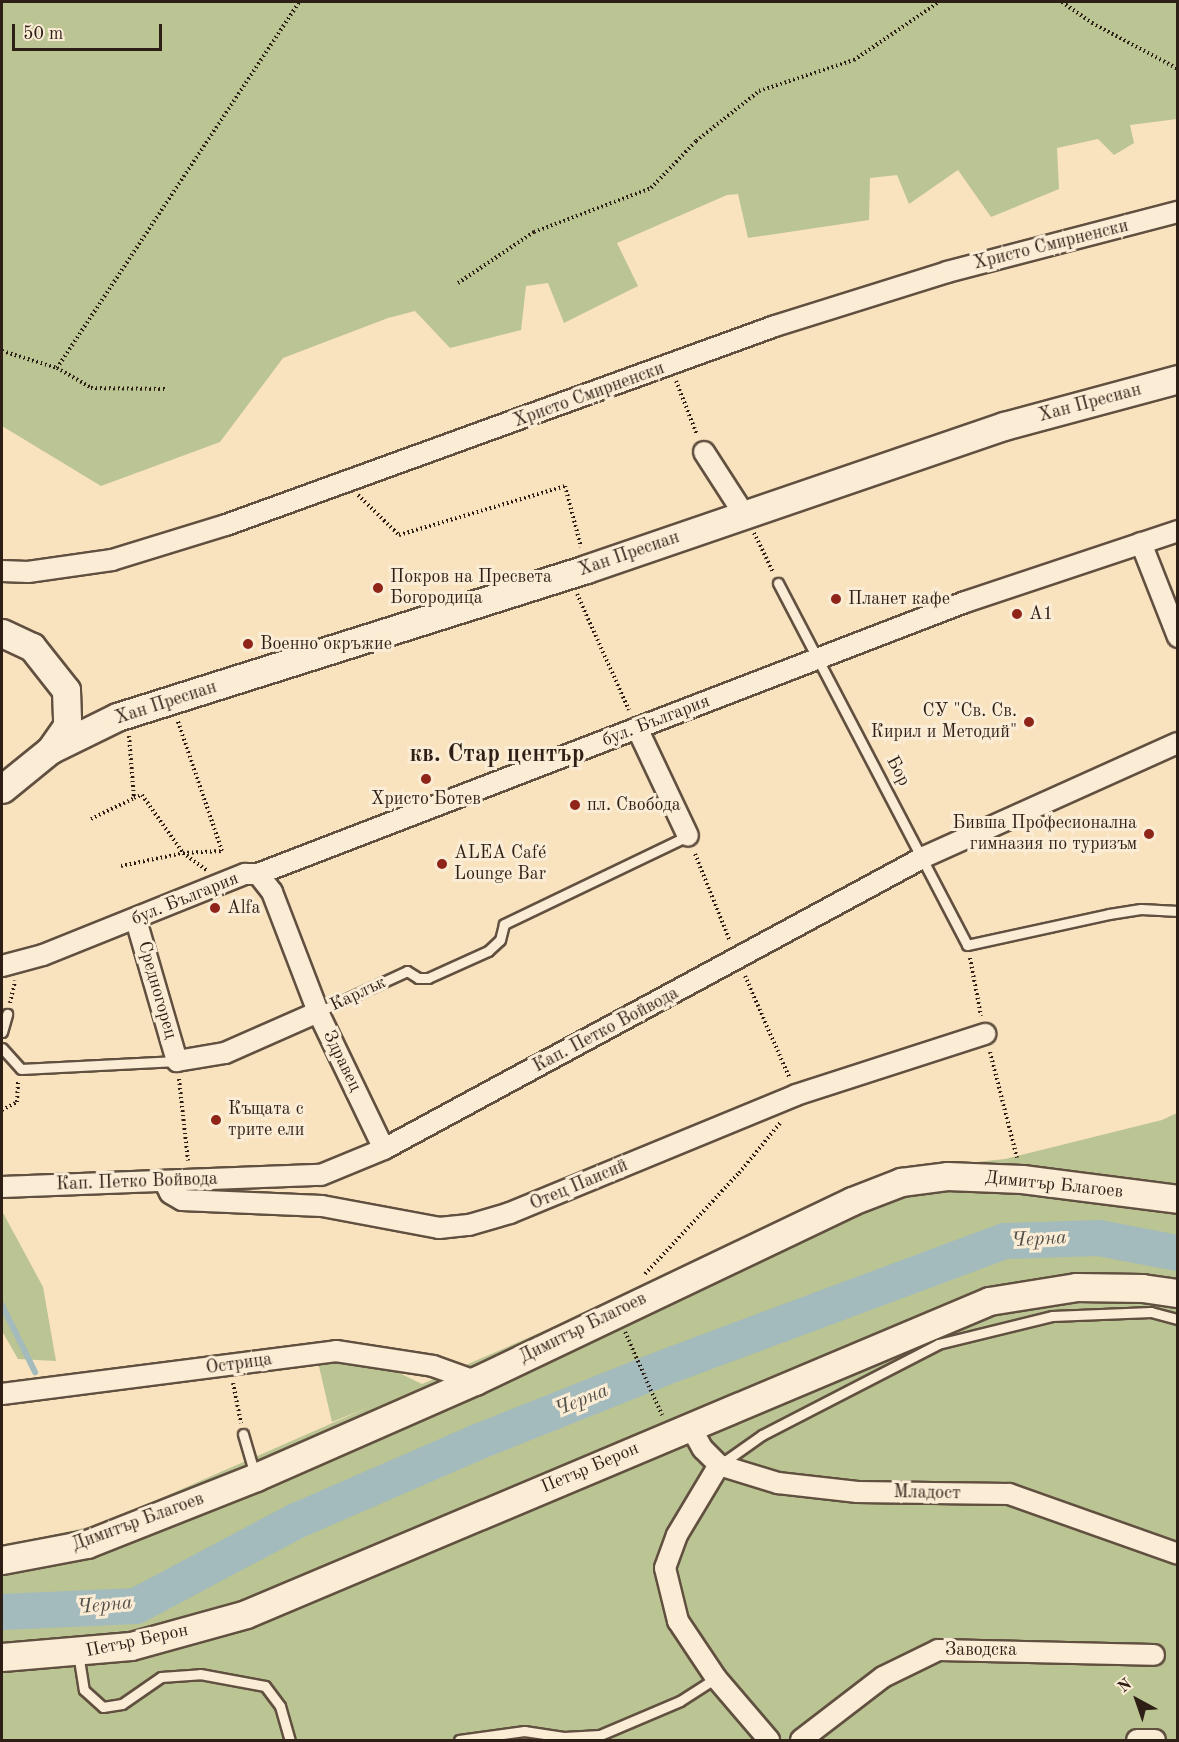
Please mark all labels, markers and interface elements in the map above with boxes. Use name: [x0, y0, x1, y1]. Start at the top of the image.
scale bar: [15, 12, 165, 50]
text: 50 m: [23, 25, 63, 43]
street label: Христо Смирненски: [971, 215, 1131, 275]
street label: Христо Смирненски: [511, 358, 667, 432]
street label: Хан Пресиан: [1036, 379, 1144, 427]
street label: Хан Пресиан: [576, 527, 682, 581]
place label: Покров на Пресвета Богородица: [390, 567, 552, 610]
marker: Покров на Пресвета Богородица: [371, 581, 385, 595]
place label: Планет кафе: [848, 588, 950, 610]
marker: Планет кафе: [829, 592, 843, 606]
place label: A1: [1029, 603, 1053, 625]
marker: A1: [1010, 607, 1024, 621]
place label: Военно окръжие: [260, 633, 392, 655]
marker: Военно окръжие: [241, 637, 255, 651]
street label: Хан Пресиан: [113, 676, 219, 730]
street label: бул. България: [599, 691, 713, 751]
place label: СУ "Св. Св. Кирил и Методий": [871, 701, 1017, 744]
marker: СУ "Св. Св. Кирил и Методий": [1022, 715, 1036, 729]
district label: кв. Стар център: [409, 742, 585, 770]
street label: Бор: [881, 752, 915, 790]
marker: Христо Ботев: [419, 772, 433, 786]
place label: Христо Ботев: [371, 788, 481, 810]
place label: пл. Свобода: [587, 794, 681, 816]
marker: пл. Свобода: [568, 798, 582, 812]
place label: Бивша Професионална гимназия по туризъм: [953, 813, 1137, 856]
marker: Бивша Професионална гимназия по туризъм: [1142, 827, 1156, 841]
place label: ALEA Café Lounge Bar: [454, 843, 546, 886]
marker: ALEA Café Lounge Bar: [435, 857, 449, 871]
street label: бул. България: [128, 868, 242, 930]
place label: Alfa: [227, 897, 260, 919]
marker: Alfa: [208, 901, 222, 915]
street label: Средногорец: [133, 939, 181, 1041]
street label: Карлък: [327, 972, 389, 1016]
street label: Кап. Петко Войвода: [530, 983, 682, 1077]
street label: Здравец: [318, 1027, 366, 1095]
place label: Къщата с трите ели: [228, 1099, 304, 1142]
marker: Къщата с трите ели: [209, 1113, 223, 1127]
street label: Отец Паисий: [527, 1155, 631, 1215]
street label: Димитър Благоев: [984, 1167, 1124, 1203]
street label: Кап. Петко Войвода: [56, 1168, 218, 1196]
water label: Черна: [1011, 1227, 1067, 1253]
street label: Димитър Благоев: [516, 1288, 650, 1368]
street label: Острица: [204, 1349, 274, 1379]
water label: Черна: [552, 1379, 612, 1423]
street label: Петър Берон: [538, 1438, 642, 1498]
street label: Младост: [893, 1482, 961, 1504]
street label: Димитър Благоев: [69, 1488, 207, 1556]
water label: Черна: [76, 1592, 134, 1620]
street label: Петър Берон: [84, 1620, 190, 1662]
street label: Заводска: [945, 1639, 1017, 1661]
north arrow: [1107, 1670, 1167, 1730]
text: N: [1116, 1676, 1135, 1696]

